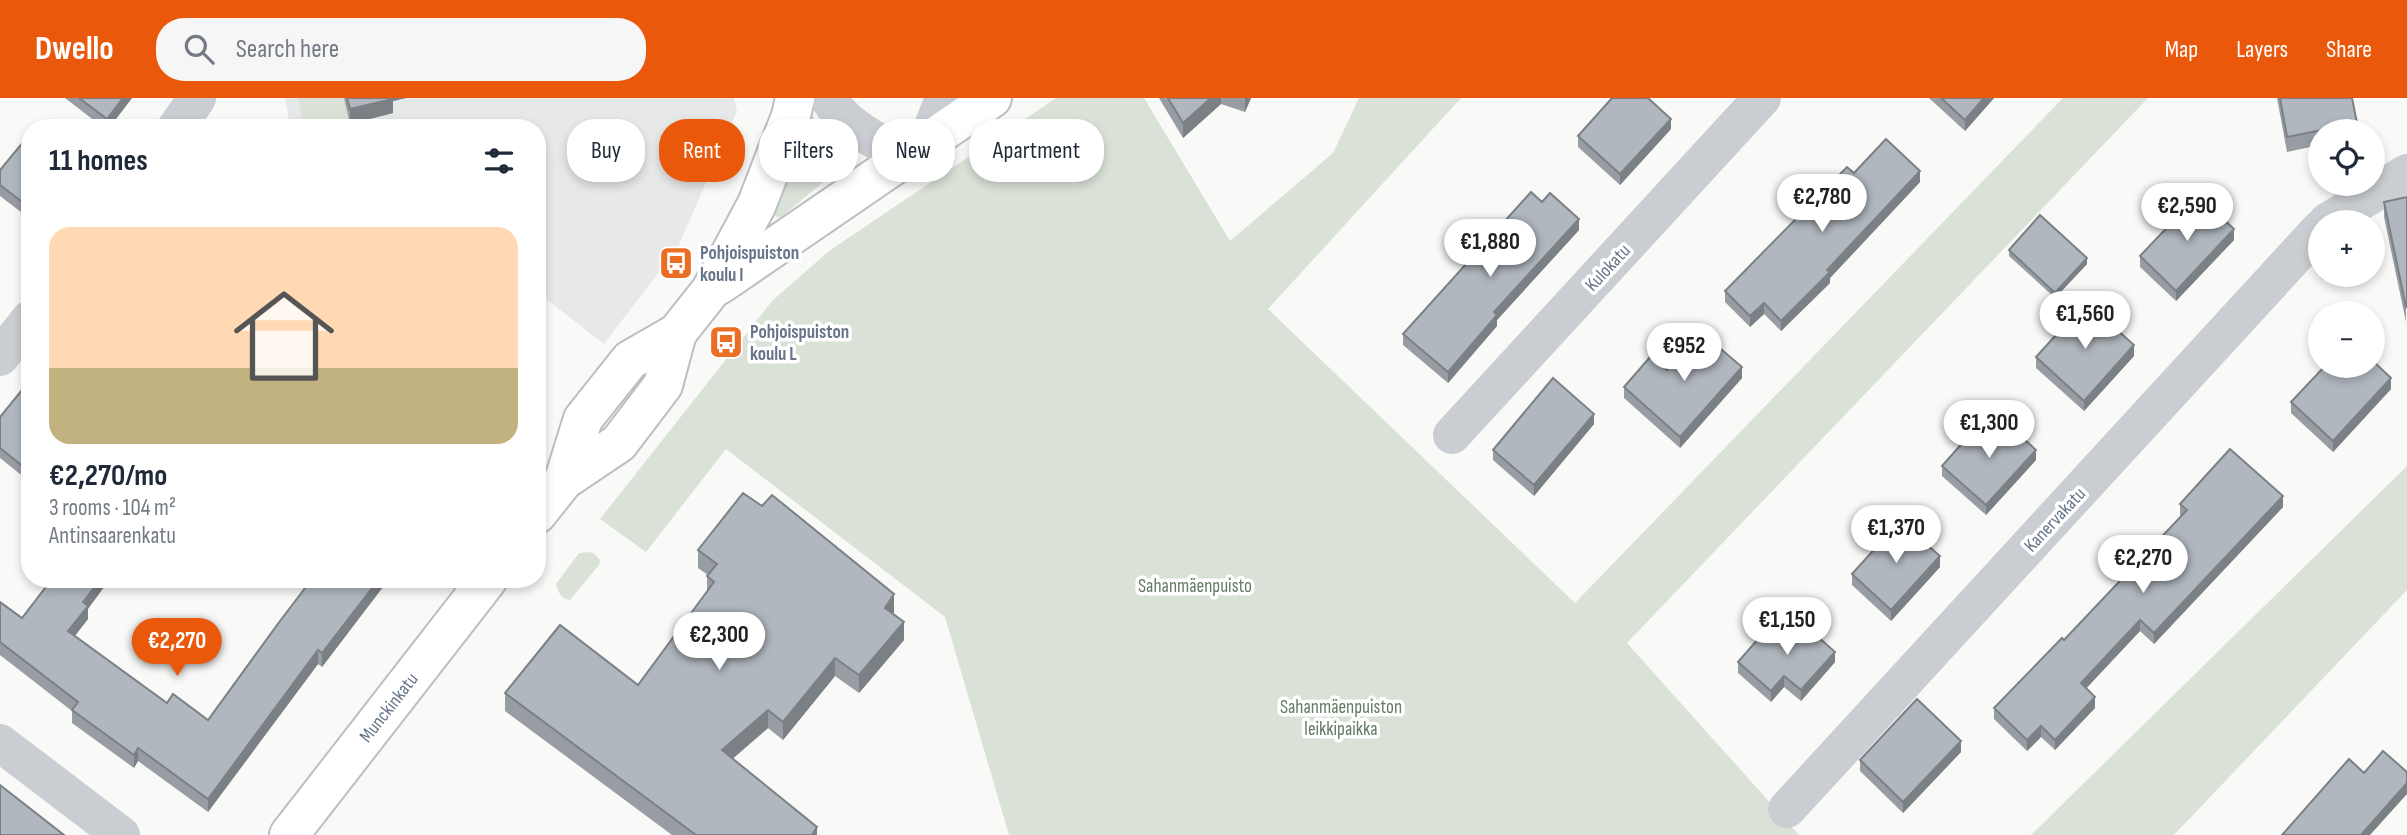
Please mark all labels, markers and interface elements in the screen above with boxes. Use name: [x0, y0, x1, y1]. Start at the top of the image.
search box: [156, 18, 646, 81]
text: Dwello: [35, 29, 114, 69]
icon: search: [180, 30, 218, 68]
text: Search here: [236, 34, 339, 65]
text: Map: [2165, 35, 2198, 64]
text: Layers: [2236, 35, 2288, 64]
text: Share: [2326, 35, 2372, 64]
chip: Buy: [567, 119, 645, 182]
chip: Rent: [659, 119, 745, 182]
chip: Filters: [759, 119, 858, 182]
chip: New: [872, 119, 955, 182]
chip: Apartment: [969, 119, 1104, 182]
map controls: [2308, 119, 2385, 378]
button: locate: [2308, 119, 2385, 196]
icon: filters: [480, 142, 518, 180]
text: 11 homes: [49, 143, 148, 179]
pin: €2,780: [1765, 174, 1879, 234]
text: €2,780: [1793, 183, 1851, 211]
pin: €2,590: [2130, 184, 2244, 243]
text: €2,590: [2157, 192, 2217, 220]
button: +: [2308, 210, 2385, 287]
pin: €1,880: [1433, 220, 1547, 279]
text: €1,880: [1460, 228, 1520, 256]
street label: Kulokatu: [1581, 240, 1636, 296]
place label: Pohjoispuiston koulu I: [700, 242, 799, 287]
bus stop icon: Pohjoispuiston koulu I: [657, 244, 695, 282]
icon: home: [221, 273, 347, 399]
pin: €1,560: [2028, 292, 2142, 351]
text: €1,560: [2056, 300, 2114, 328]
button: −: [2308, 301, 2385, 378]
place label: Pohjoispuiston koulu L: [750, 321, 849, 366]
bus stop icon: Pohjoispuiston koulu L: [707, 323, 745, 361]
pin: €952: [1643, 324, 1725, 383]
text: €952: [1663, 332, 1705, 360]
pin: €1,300: [1932, 400, 2046, 460]
text: €1,300: [1959, 409, 2019, 437]
text: €2,270/mo: [49, 458, 167, 494]
street label: Kanervakatu: [2019, 483, 2091, 557]
text: 3 rooms · 104 m²: [49, 494, 176, 522]
pin: €1,370: [1839, 505, 1953, 565]
text: €1,370: [1867, 514, 1925, 542]
text: Antinsaarenkatu: [49, 522, 176, 550]
pin: €2,270: [2086, 536, 2200, 595]
text: €2,270: [2114, 544, 2172, 572]
park label: Sahanmäenpuisto: [1138, 575, 1252, 598]
pin: €1,150: [1730, 598, 1844, 657]
text: €1,150: [1758, 606, 1816, 634]
pin: €2,300: [662, 612, 776, 672]
pin: €2,270: [120, 618, 234, 678]
text: €2,300: [689, 621, 749, 649]
text: €2,270: [148, 627, 206, 655]
street label: Munckinkatu: [355, 668, 424, 747]
park label: Sahanmäenpuiston leikkipaikka: [1280, 696, 1402, 741]

